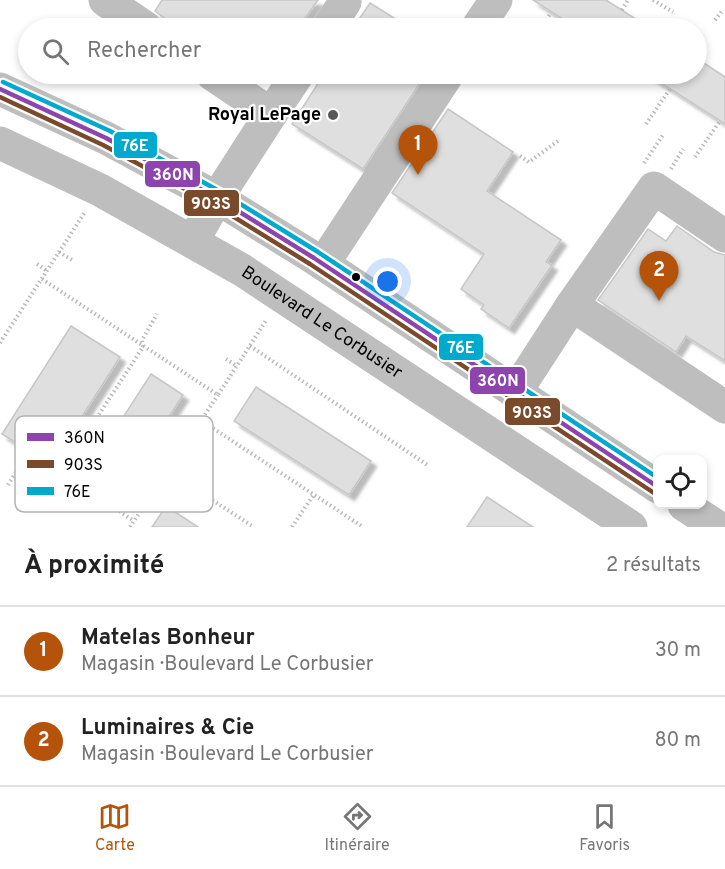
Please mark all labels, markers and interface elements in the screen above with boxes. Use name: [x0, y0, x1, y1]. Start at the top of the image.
search box: [18, 18, 707, 84]
icon: search: [39, 35, 72, 68]
text: Rechercher: [87, 38, 201, 65]
place label: Royal LePage: [208, 104, 321, 127]
marker: Royal LePage: [326, 108, 340, 122]
pin: 1: [398, 126, 438, 175]
line badge: 76E: [113, 131, 158, 159]
text: 76E: [121, 137, 149, 157]
line badge: 360N: [144, 160, 201, 188]
text: 360N: [152, 166, 194, 186]
line badge: 903S: [183, 189, 240, 217]
text: 903S: [191, 195, 231, 215]
pin: 2: [640, 252, 678, 301]
street label: Boulevard Le Corbusier: [237, 261, 407, 384]
your location: [373, 267, 402, 296]
unlabelled marker: [350, 271, 362, 283]
line badge: 76E: [438, 333, 484, 361]
text: 76E: [447, 339, 475, 359]
line badge: 360N: [469, 366, 526, 395]
text: 360N: [477, 372, 519, 392]
line badge: 903S: [504, 397, 561, 426]
text: 903S: [512, 404, 552, 424]
legend: [15, 416, 213, 512]
text: 360N: [64, 429, 105, 449]
map controls: [653, 455, 707, 509]
button: locate: [653, 455, 707, 509]
text: 903S: [64, 456, 103, 476]
text: 76E: [64, 483, 91, 503]
text: À proximité: [24, 550, 164, 583]
text: 2 résultats: [606, 553, 701, 579]
text: Matelas Bonheur: [81, 625, 255, 652]
text: 1: [40, 638, 48, 664]
text: 30 m: [655, 638, 701, 664]
text: Magasin · Boulevard Le Corbusier: [81, 652, 374, 678]
text: Luminaires & Cie: [81, 715, 254, 742]
text: 2: [37, 728, 50, 754]
text: 80 m: [655, 728, 701, 754]
text: Magasin · Boulevard Le Corbusier: [81, 742, 374, 768]
tab: Carte: [95, 800, 135, 856]
tab: Itinéraire: [325, 800, 390, 856]
tab: Favoris: [579, 800, 630, 856]

